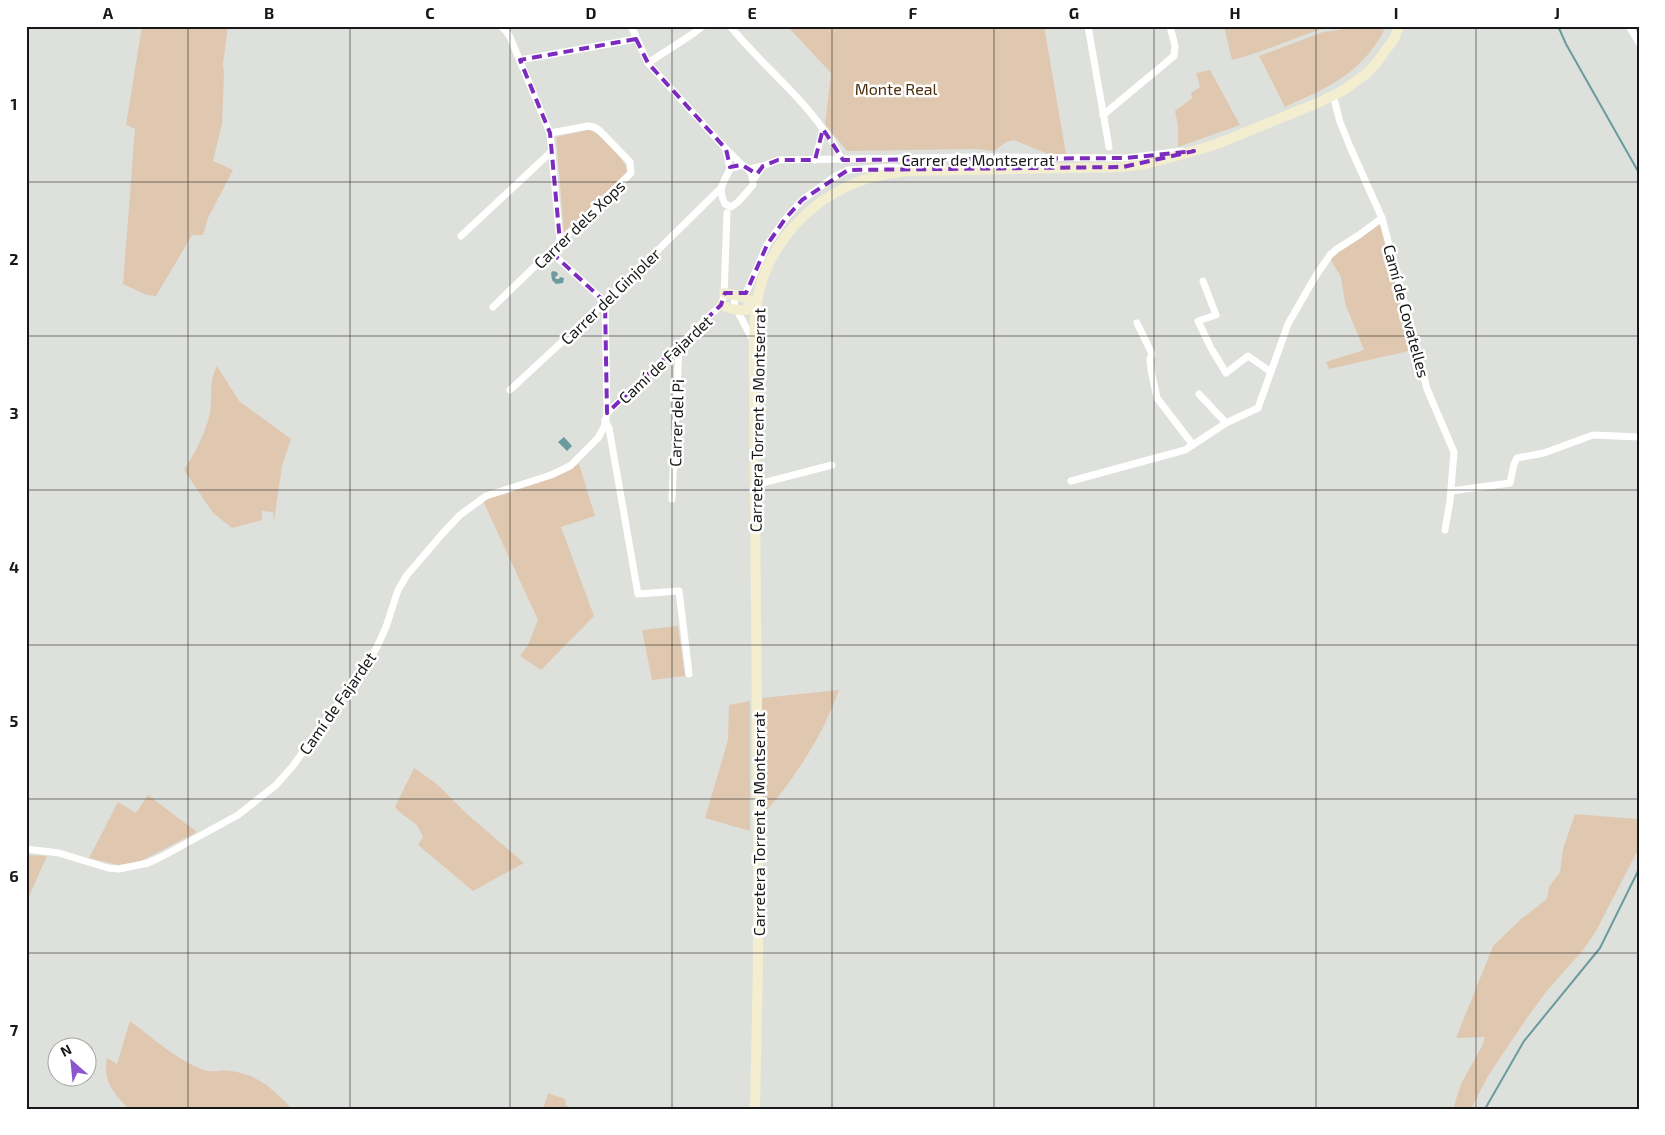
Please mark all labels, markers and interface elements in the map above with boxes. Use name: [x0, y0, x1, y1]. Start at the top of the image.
text: A: [103, 3, 114, 22]
text: B: [264, 3, 274, 22]
text: C: [425, 3, 435, 22]
text: D: [586, 3, 597, 22]
text: E: [747, 3, 757, 22]
text: F: [909, 3, 918, 22]
text: G: [1069, 3, 1079, 22]
text: H: [1229, 3, 1241, 22]
text: I: [1394, 3, 1398, 22]
text: J: [1554, 3, 1560, 22]
park label: Monte Real: [855, 79, 938, 98]
text: 1: [11, 94, 17, 113]
street label: Carrer de Montserrat: [901, 150, 1055, 169]
street label: Carrer dels Xops: [530, 176, 628, 272]
street label: Camí de Covatelles: [1380, 242, 1434, 380]
street label: Carrer del Ginjoler: [556, 243, 665, 349]
text: 2: [9, 249, 19, 268]
street label: Carretera Torrent a Montserrat: [746, 308, 768, 532]
street label: Camí de Fajardet: [614, 311, 716, 408]
street label: Carrer del Pi: [665, 379, 687, 467]
text: 3: [9, 403, 19, 422]
text: 4: [9, 557, 19, 576]
street label: Camí de Fajardet: [295, 648, 380, 758]
text: 5: [10, 711, 19, 730]
street label: Carretera Torrent a Montserrat: [749, 712, 768, 936]
text: 6: [9, 866, 19, 885]
text: 7: [10, 1020, 19, 1039]
north arrow: [48, 1038, 98, 1088]
text: N: [58, 1040, 74, 1060]

